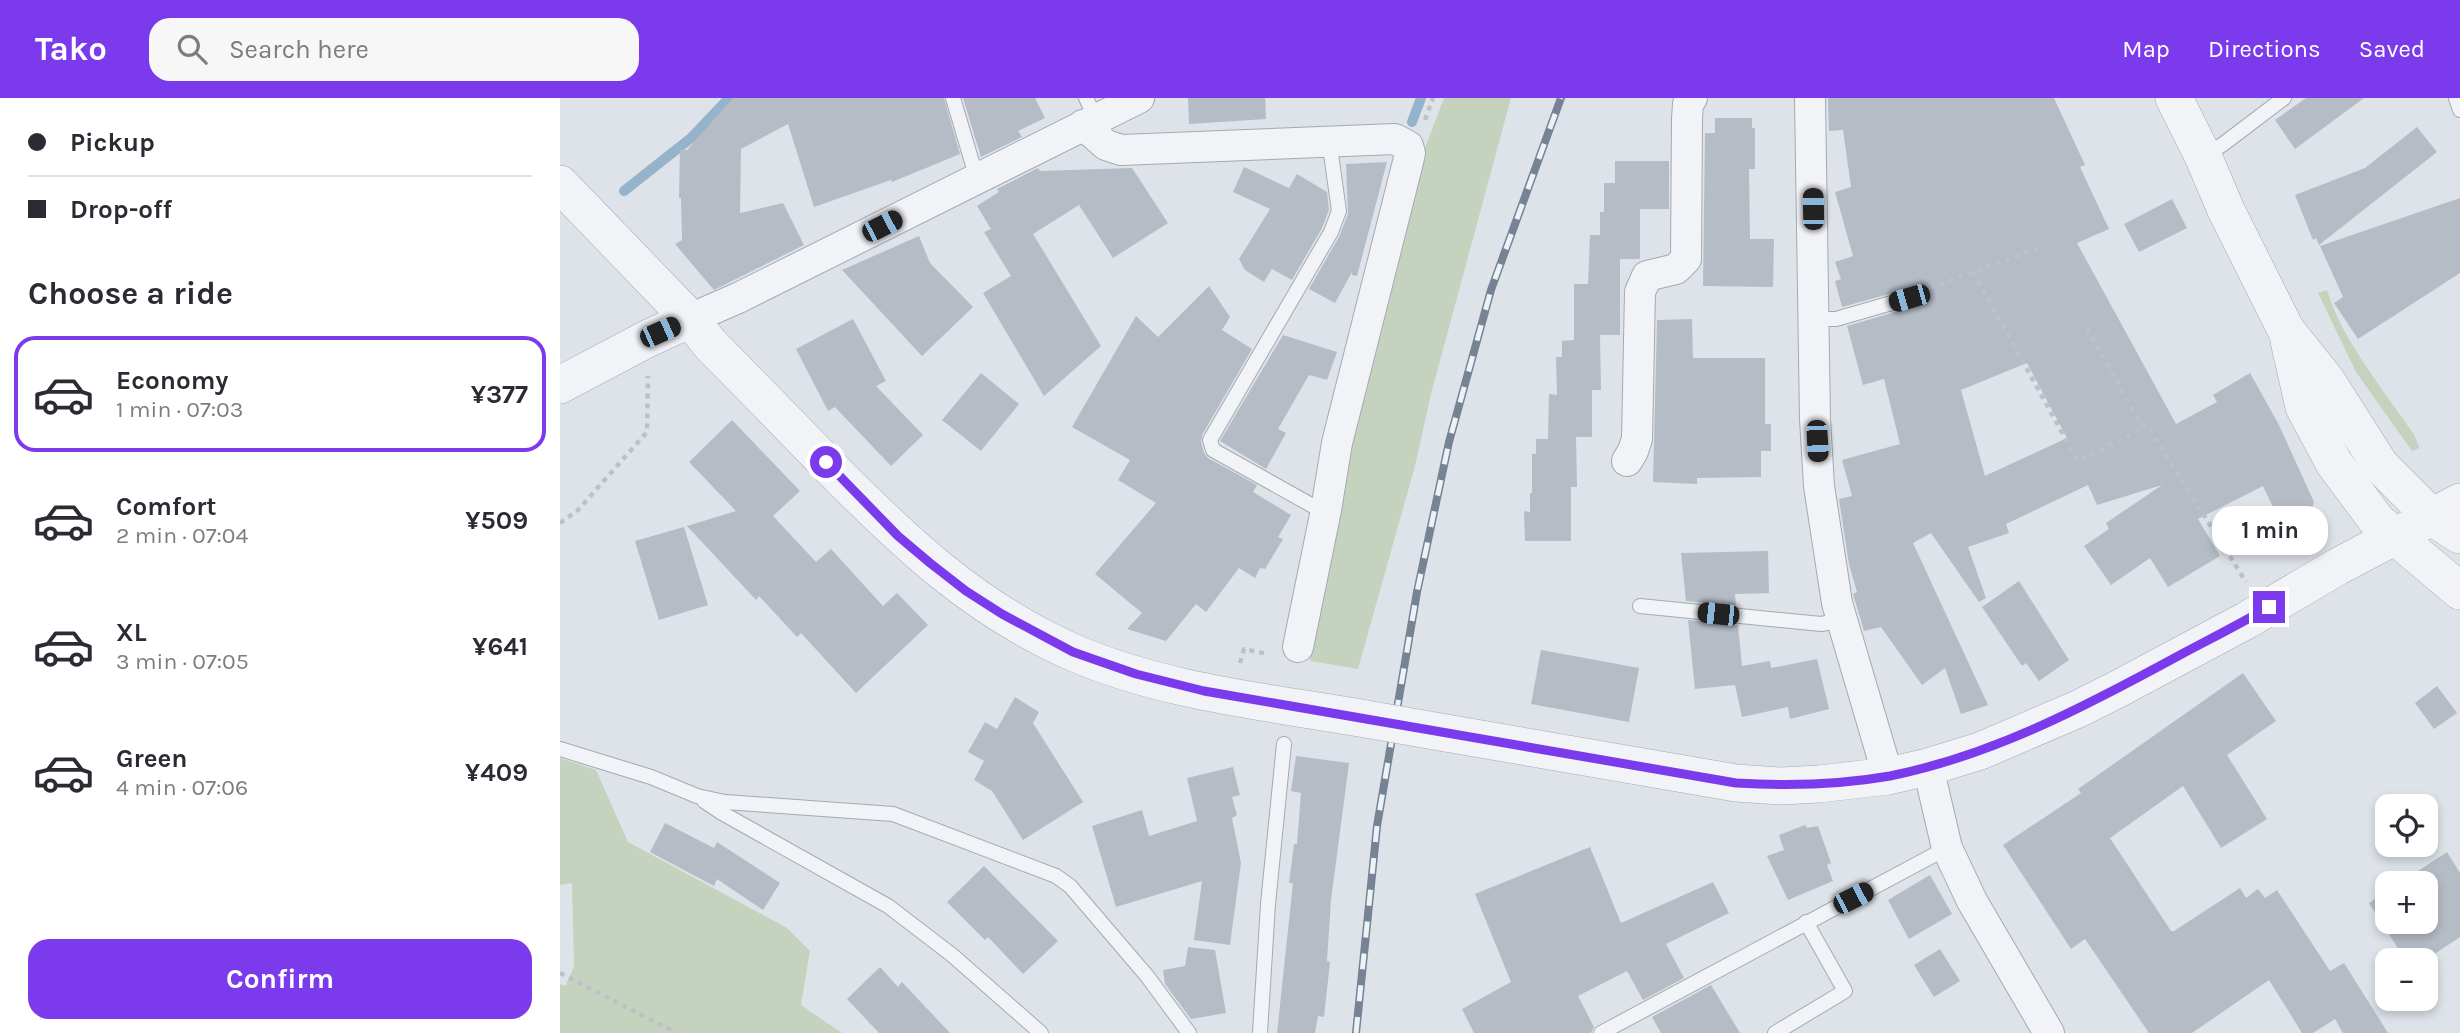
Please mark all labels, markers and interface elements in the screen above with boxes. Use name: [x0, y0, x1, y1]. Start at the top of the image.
search box: [149, 18, 639, 81]
text: Tako: [35, 30, 107, 68]
icon: search: [173, 30, 211, 68]
text: Search here: [229, 34, 369, 65]
text: Map: [2122, 35, 2170, 63]
text: Directions: [2208, 35, 2321, 63]
text: Saved: [2359, 35, 2425, 63]
text: Pickup: [70, 127, 155, 158]
car: [1803, 188, 1824, 230]
text: Drop-off: [70, 194, 172, 225]
car: [859, 207, 906, 245]
text: Choose a ride: [28, 275, 233, 312]
car: [1886, 282, 1933, 314]
car: [637, 314, 684, 350]
icon: car: [32, 363, 95, 426]
text: Economy: [116, 365, 228, 396]
text: ¥377: [471, 379, 528, 410]
text: 1 min · 07:03: [116, 396, 243, 423]
car: [1806, 419, 1829, 463]
route start: [810, 446, 842, 478]
icon: car: [32, 489, 95, 552]
text: Comfort: [116, 491, 217, 522]
text: ¥509: [465, 505, 528, 536]
callout: 1 min: [2211, 505, 2327, 554]
text: 1 min: [2241, 517, 2299, 544]
text: 2 min · 07:04: [116, 522, 248, 549]
route end: [2253, 591, 2285, 623]
car: [1697, 601, 1740, 627]
icon: car: [32, 615, 95, 678]
text: XL: [116, 617, 147, 648]
text: ¥641: [472, 631, 528, 662]
text: 3 min · 07:05: [116, 648, 249, 675]
icon: car: [32, 741, 95, 804]
text: Green: [116, 743, 188, 774]
text: ¥409: [465, 757, 528, 788]
text: 4 min · 07:06: [116, 774, 248, 801]
map controls: [2375, 794, 2438, 1011]
button: locate: [2375, 794, 2438, 857]
button: +: [2375, 871, 2438, 934]
car: [1830, 879, 1877, 917]
button: Confirm: [28, 939, 532, 1019]
button: −: [2375, 948, 2438, 1011]

